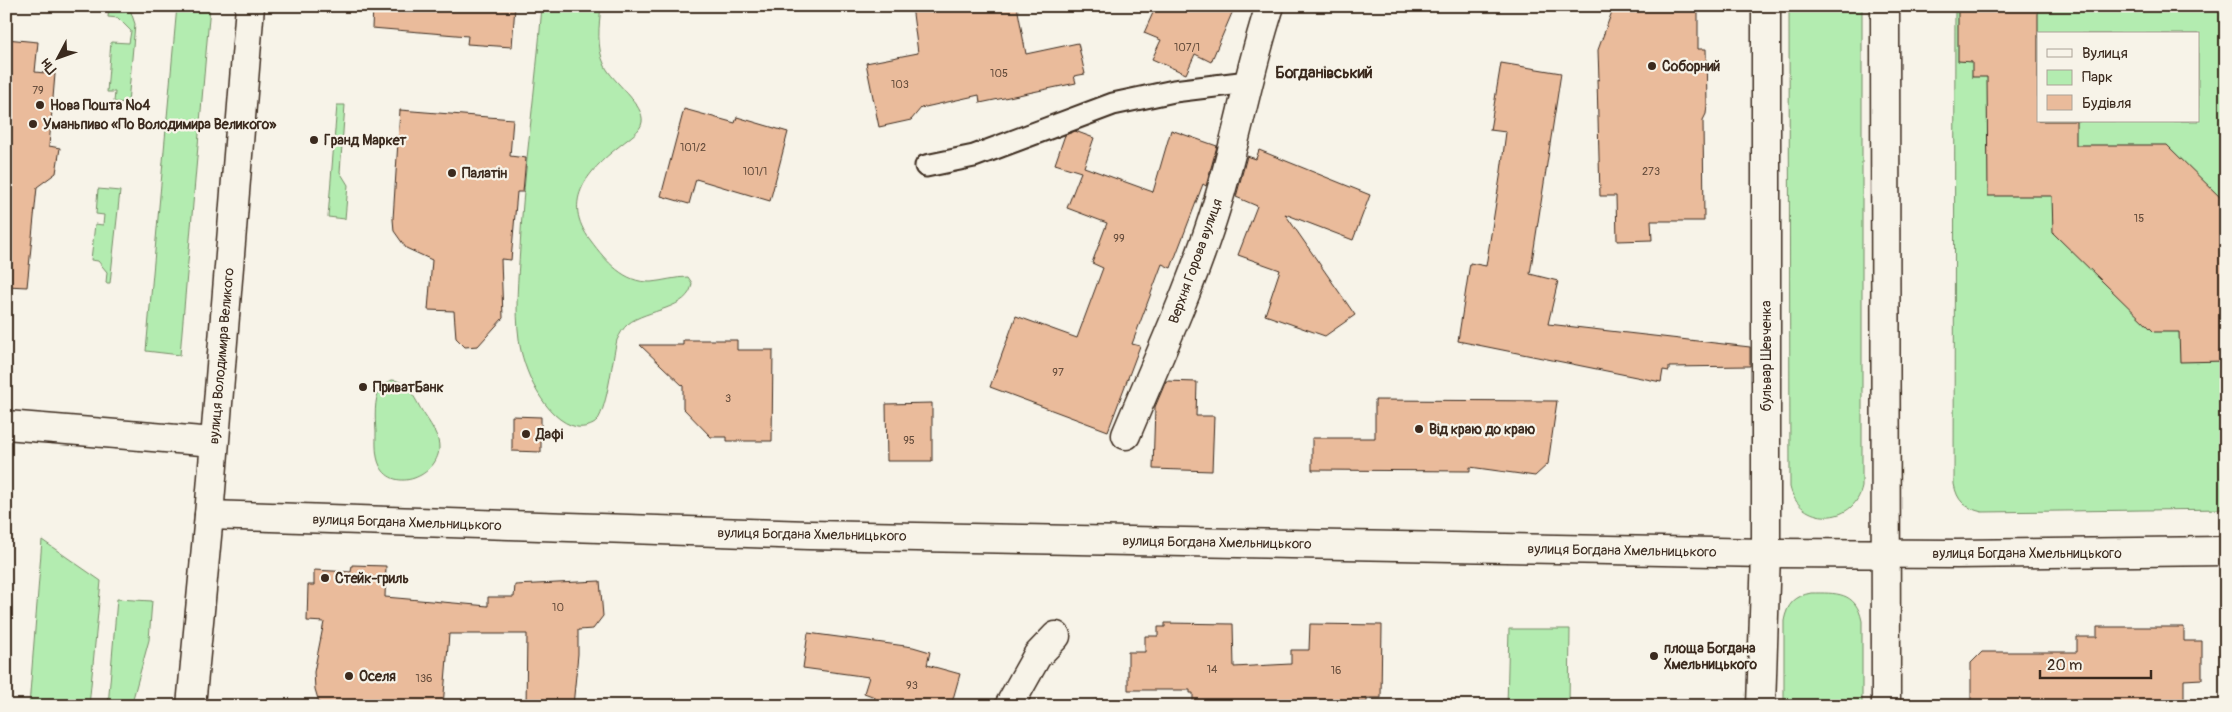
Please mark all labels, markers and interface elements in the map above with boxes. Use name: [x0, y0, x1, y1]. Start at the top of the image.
north arrow: [32, 32, 82, 82]
legend: [2037, 32, 2200, 122]
house number: 107/1: [1174, 41, 1200, 54]
text: Вулиця: [2082, 44, 2128, 63]
text: Пн: [37, 55, 60, 78]
place label: Соборний: [1662, 58, 1721, 75]
marker: Соборний: [1646, 60, 1658, 72]
district label: Богданівський: [1275, 63, 1373, 83]
house number: 105: [990, 67, 1008, 80]
text: Парк: [2082, 68, 2113, 87]
house number: 103: [891, 78, 909, 91]
house number: 79: [32, 84, 44, 97]
text: Будівля: [2082, 94, 2131, 113]
place label: Нова Пошта №4: [50, 97, 151, 114]
marker: Нова Пошта №4: [34, 99, 46, 111]
place label: Уманьпиво «По Володимира Великого»: [43, 116, 277, 133]
marker: Уманьпиво «По Володимира Великого»: [27, 118, 39, 130]
place label: Гранд Маркет: [324, 132, 408, 149]
marker: Гранд Маркет: [308, 134, 320, 146]
house number: 101/2: [680, 141, 706, 154]
place label: Палатін: [462, 165, 507, 182]
house number: 101/1: [743, 165, 767, 178]
house number: 273: [1642, 165, 1660, 178]
marker: Палатін: [446, 167, 458, 179]
street label: Верхня Горова вулиця: [1165, 196, 1226, 326]
house number: 15: [2134, 212, 2144, 225]
house number: 99: [1113, 232, 1125, 245]
street label: вулиця Володимира Великого: [205, 267, 238, 445]
street label: бульвар Шевченка: [1758, 301, 1775, 411]
house number: 97: [1052, 366, 1064, 379]
place label: ПриватБанк: [373, 379, 444, 396]
marker: ПриватБанк: [357, 381, 369, 393]
house number: 3: [725, 392, 731, 405]
place label: Від краю до краю: [1429, 421, 1535, 438]
marker: Від краю до краю: [1413, 423, 1425, 435]
place label: Дафі: [535, 426, 564, 443]
marker: Дафі: [520, 428, 532, 440]
house number: 95: [903, 434, 915, 447]
street label: вулиця Богдана Хмельницького: [312, 511, 502, 534]
street label: вулиця Богдана Хмельницького: [717, 524, 907, 545]
street label: вулиця Богдана Хмельницького: [1122, 532, 1312, 553]
street label: вулиця Богдана Хмельницького: [1527, 540, 1717, 561]
street label: вулиця Богдана Хмельницького: [1932, 545, 2122, 562]
place label: Стейк-гриль: [335, 570, 409, 587]
marker: Стейк-гриль: [319, 572, 331, 584]
house number: 10: [552, 601, 564, 614]
place label: площа Богдана Хмельницького: [1664, 640, 1757, 673]
scale bar: [2040, 647, 2151, 679]
marker: площа Богдана Хмельницького: [1648, 650, 1660, 662]
text: 20 m: [2047, 656, 2082, 675]
house number: 14: [1207, 663, 1218, 676]
house number: 16: [1331, 664, 1341, 677]
place label: Оселя: [359, 668, 396, 685]
marker: Оселя: [343, 670, 355, 682]
house number: 136: [416, 672, 432, 685]
house number: 93: [906, 679, 918, 692]

